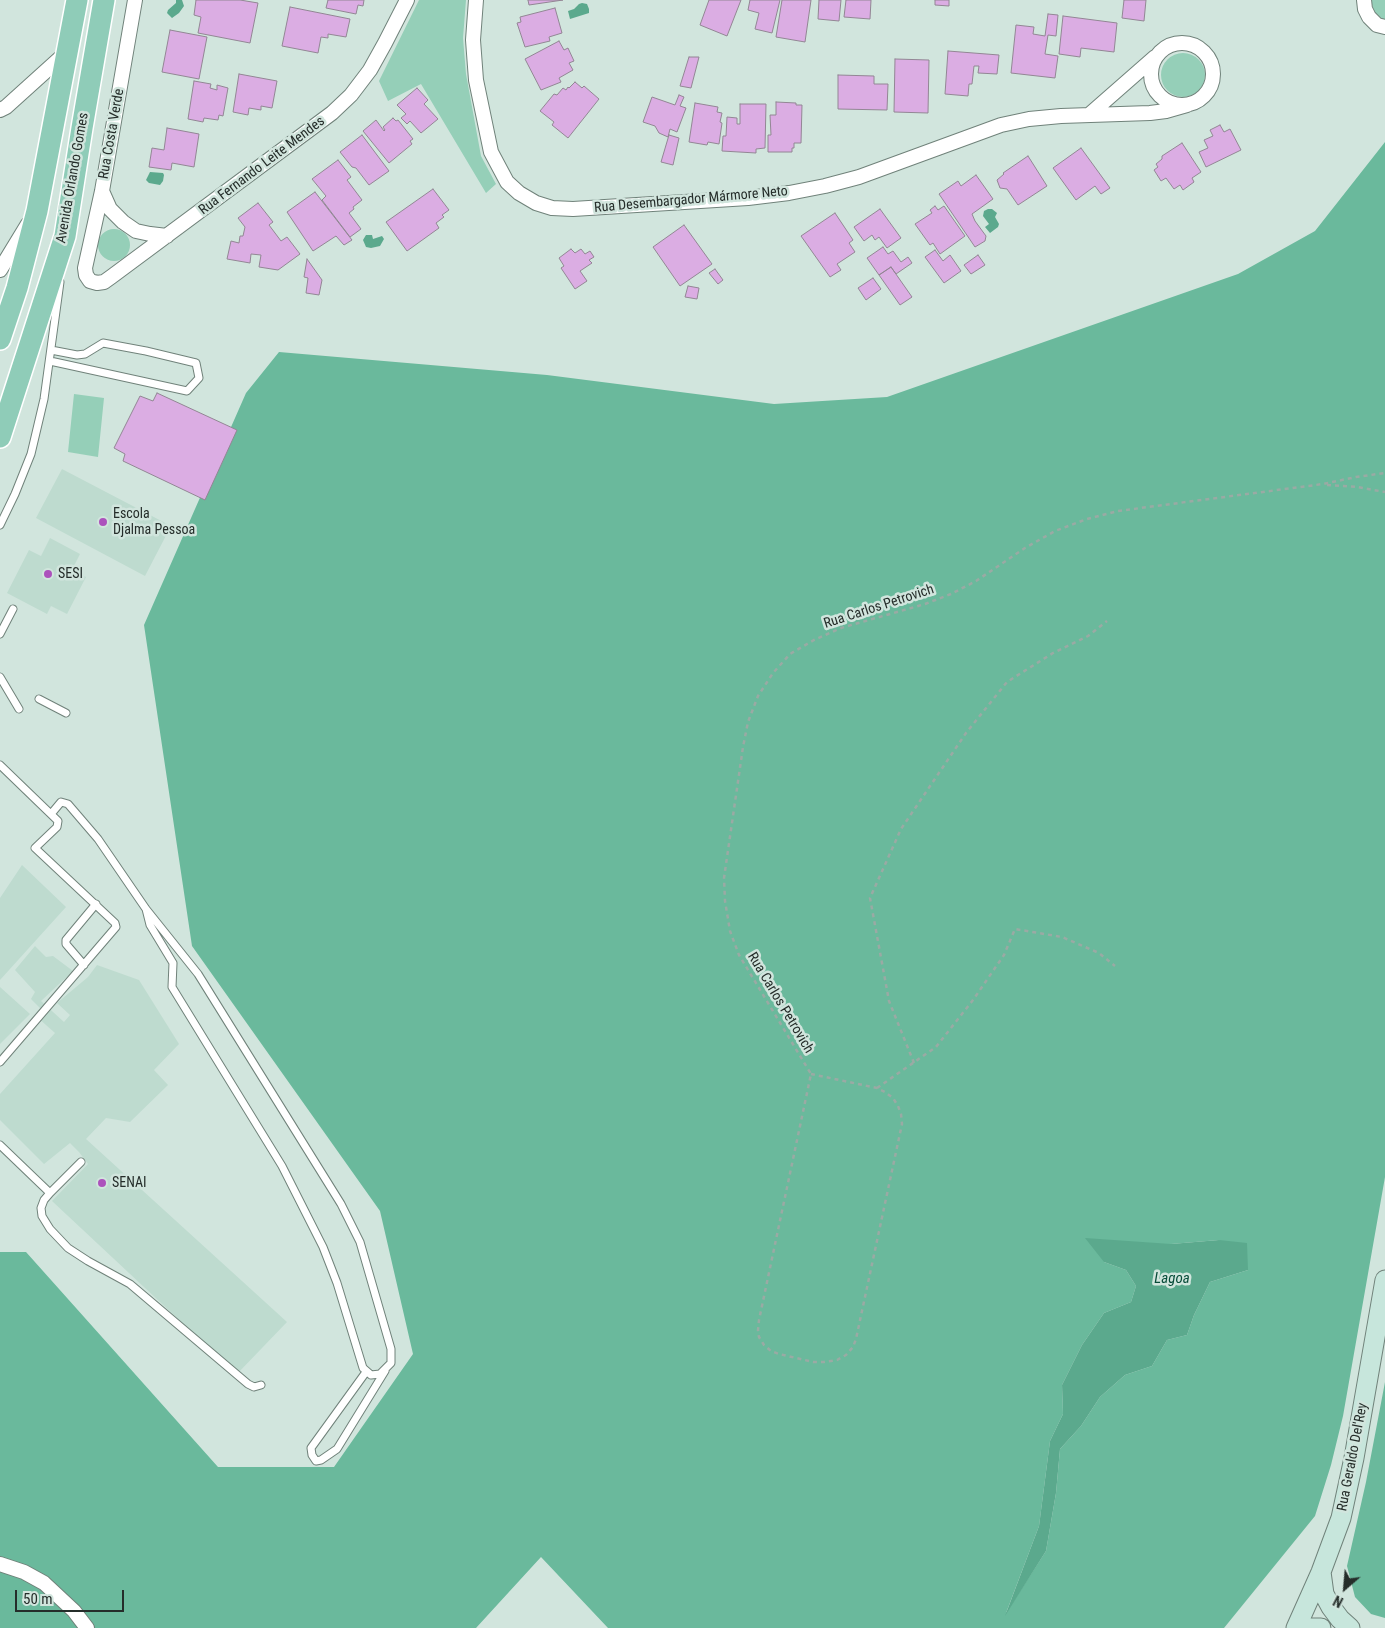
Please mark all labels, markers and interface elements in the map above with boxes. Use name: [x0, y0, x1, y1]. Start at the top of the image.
street label: Rua Costa Verde: [96, 88, 128, 180]
street label: Avenida Orlando Gomes: [53, 111, 93, 245]
street label: Rua Fernando Leite Mendes: [196, 113, 328, 219]
street label: Rua Desembargador Mármore Neto: [594, 183, 788, 217]
place label: Escola Djalma Pessoa: [113, 506, 195, 538]
marker: Escola Djalma Pessoa: [97, 516, 109, 528]
place label: SESI: [58, 566, 83, 582]
marker: SESI: [42, 568, 54, 580]
street label: Rua Carlos Petrovich: [822, 581, 936, 633]
street label: Rua Carlos Petrovich: [743, 950, 817, 1056]
place label: SENAI: [112, 1175, 147, 1191]
marker: SENAI: [96, 1177, 108, 1189]
water label: Lagoa: [1154, 1270, 1190, 1288]
street label: Rua Geraldo Del'Rey: [1334, 1401, 1372, 1513]
north arrow: [1320, 1563, 1370, 1613]
scale bar: [18, 1580, 126, 1612]
text: 50 m: [23, 1590, 53, 1608]
text: N: [1331, 1592, 1346, 1610]

